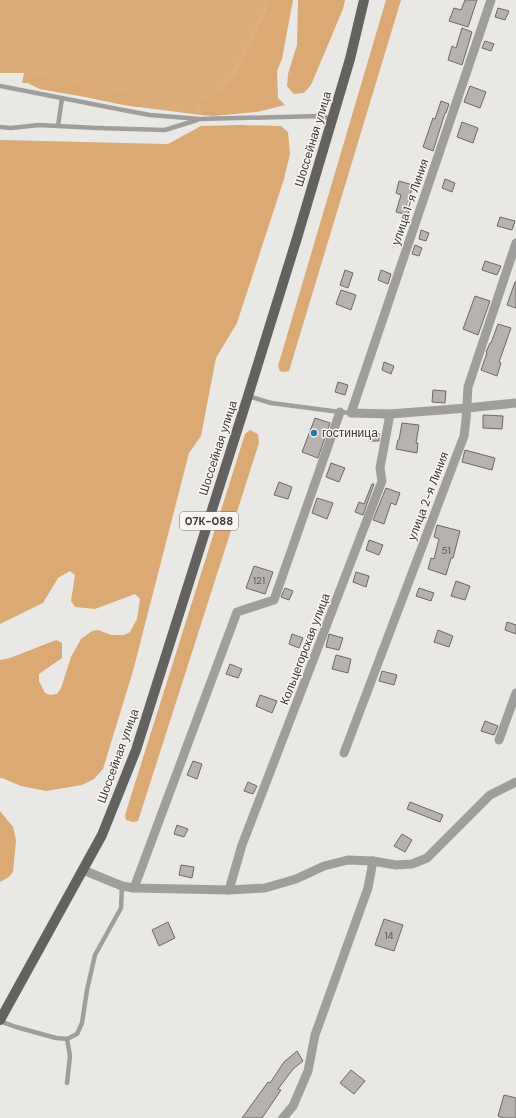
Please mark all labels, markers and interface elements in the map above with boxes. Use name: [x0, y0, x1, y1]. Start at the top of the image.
street label: Шоссейная улица: [291, 89, 335, 189]
street label: улица 1-я Линия: [388, 157, 432, 247]
street label: Шоссейная улица: [195, 398, 241, 498]
place label: гостиница: [322, 425, 378, 441]
marker: гостиница: [309, 428, 319, 438]
street label: улица 2-я Линия: [404, 449, 452, 543]
road number: 07К-088: [180, 512, 238, 530]
house number: 51: [441, 544, 451, 557]
house number: 121: [253, 574, 265, 587]
street label: Кольцегорская улица: [276, 591, 334, 707]
street label: Шоссейная улица: [94, 706, 143, 805]
house number: 14: [384, 929, 394, 942]

